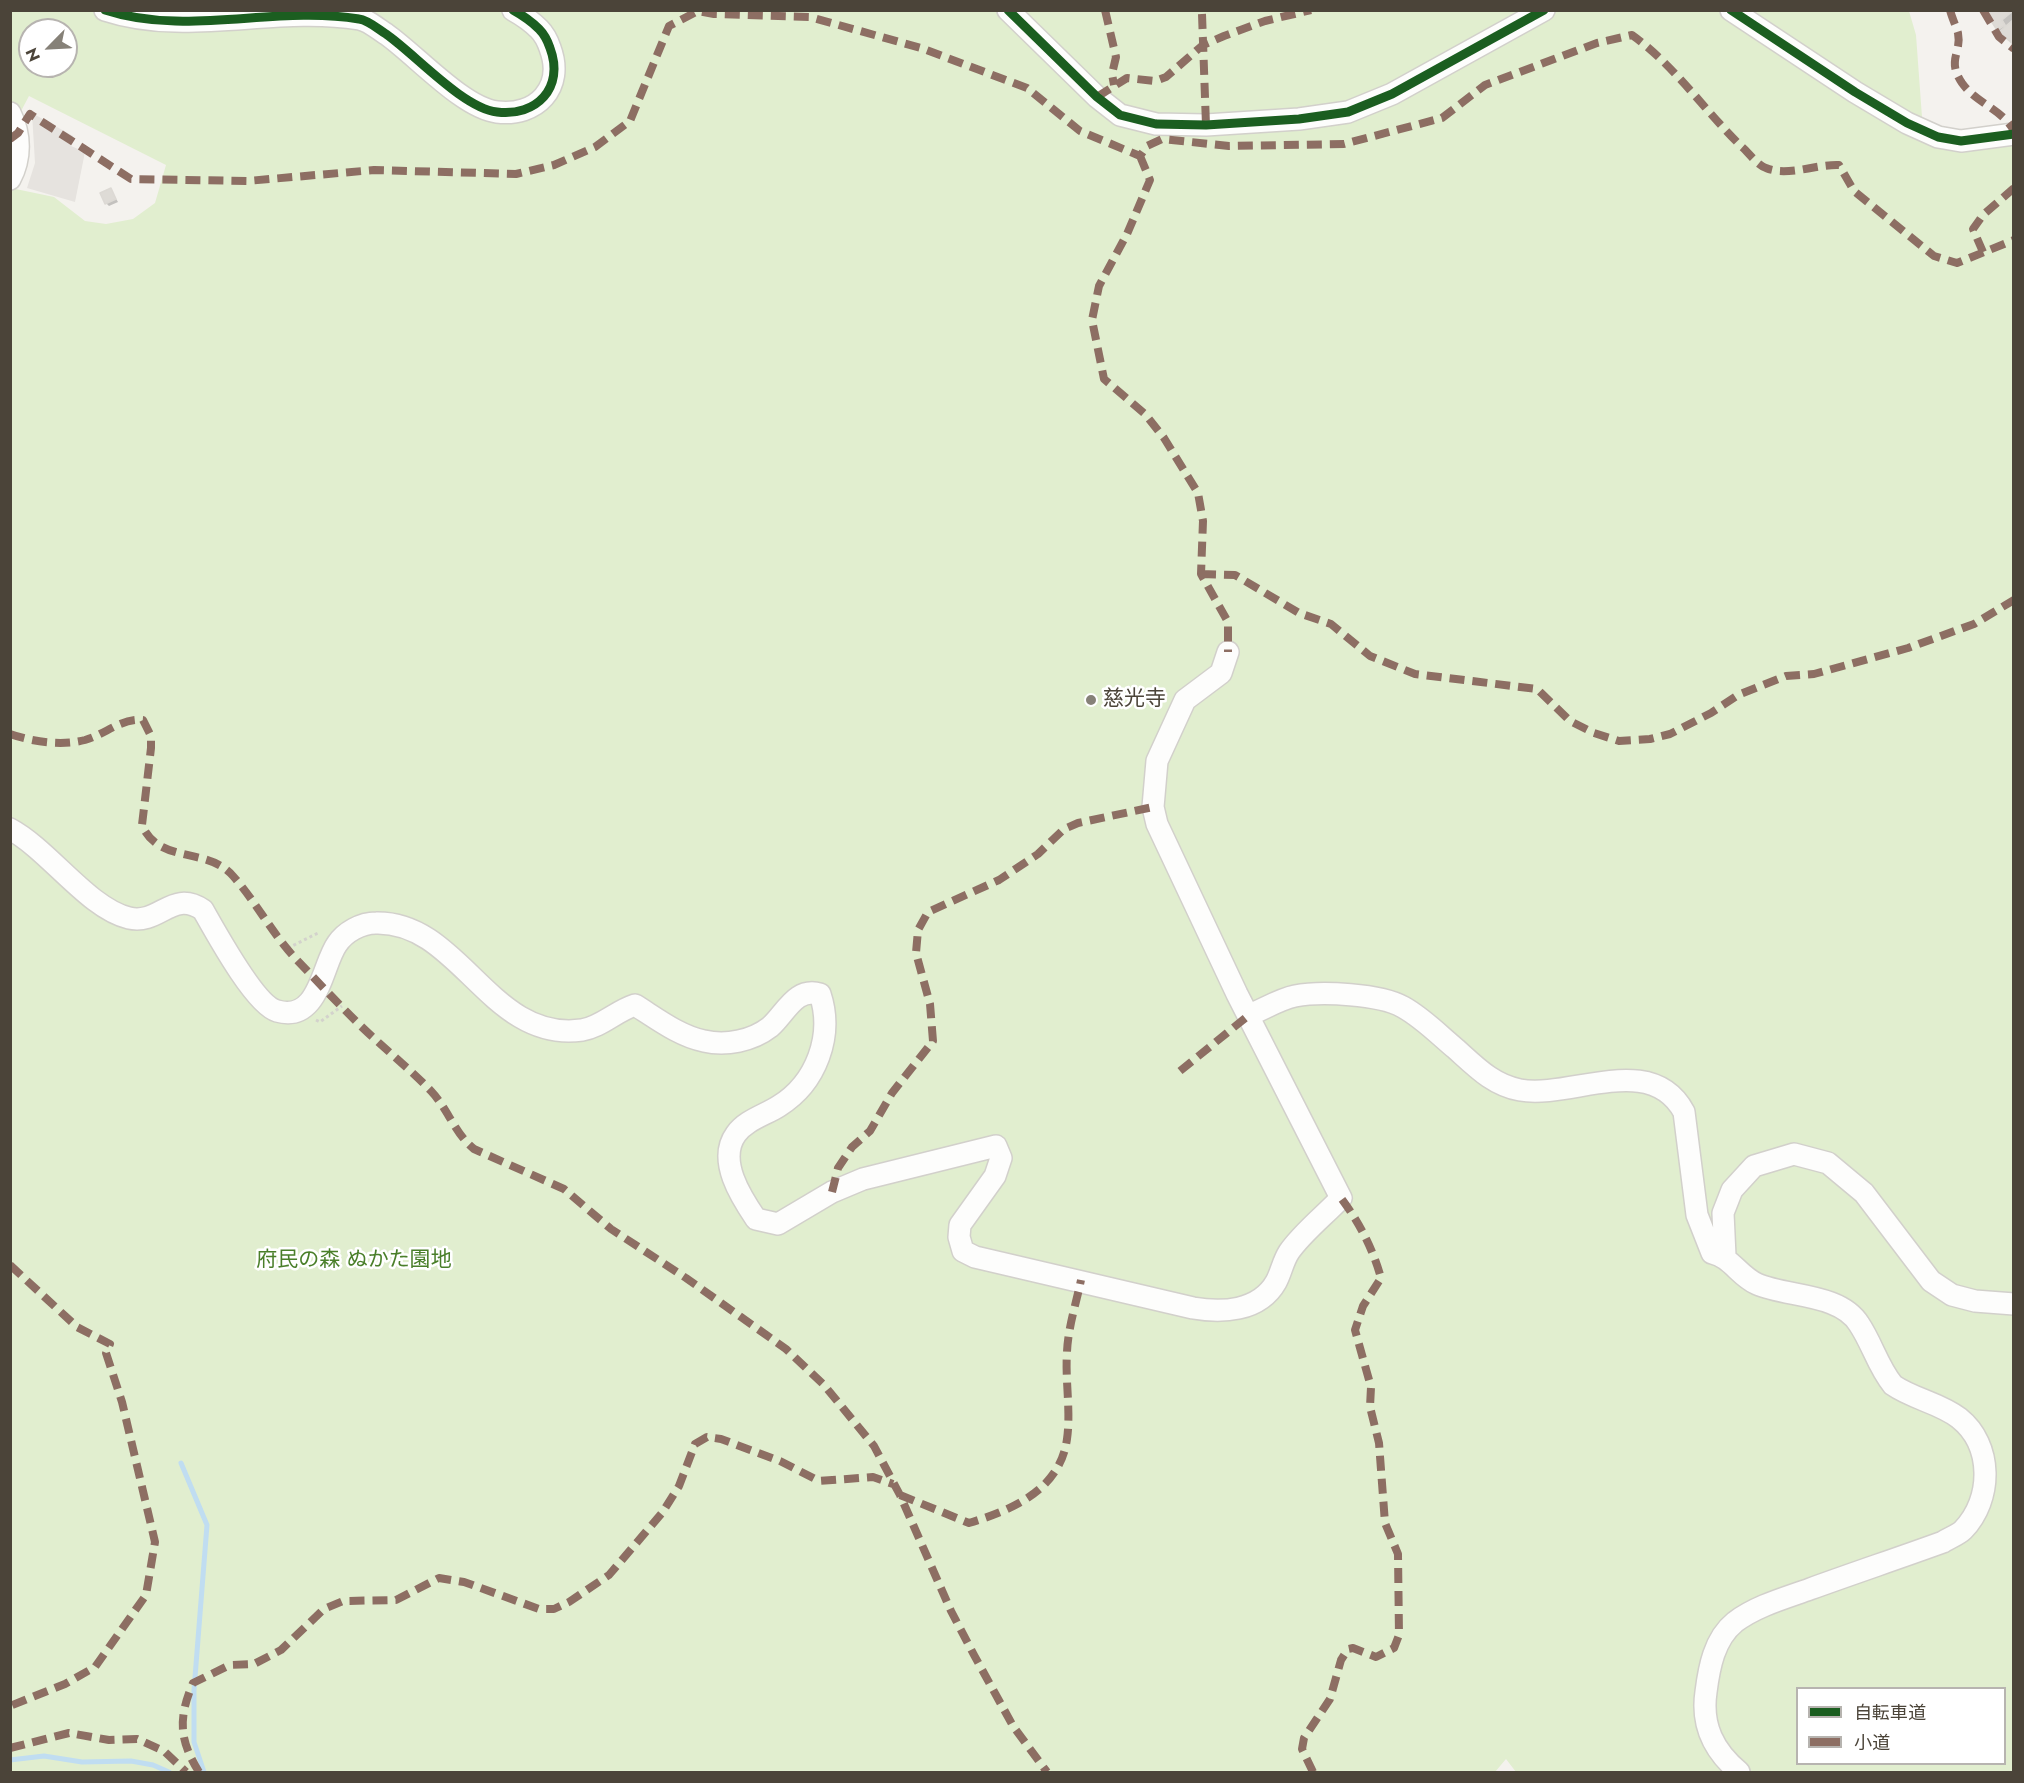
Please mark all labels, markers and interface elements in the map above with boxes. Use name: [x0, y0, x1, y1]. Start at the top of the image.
north arrow: [18, 18, 78, 78]
text: N: [20, 44, 46, 65]
place label: 慈光寺: [1103, 687, 1166, 713]
marker: 慈光寺: [1084, 693, 1098, 707]
park label: 府民の森 ぬかた園地: [256, 1248, 452, 1274]
legend: [1796, 1687, 2006, 1765]
text: 自転車道: [1854, 1700, 1926, 1726]
text: 小道: [1854, 1730, 1890, 1756]

